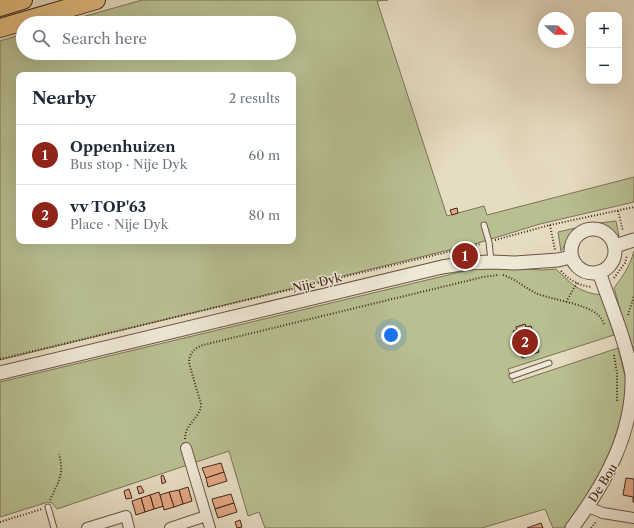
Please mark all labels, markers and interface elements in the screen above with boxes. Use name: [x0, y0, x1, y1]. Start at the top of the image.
north arrow: [538, 12, 574, 48]
map controls: [586, 12, 622, 84]
button: +: [586, 12, 622, 48]
search box: [16, 16, 296, 60]
icon: search: [30, 27, 52, 49]
text: Search here: [62, 29, 147, 48]
button: −: [586, 48, 622, 84]
text: Nearby: [32, 88, 96, 108]
text: 2 results: [229, 90, 280, 106]
text: Oppenhuizen: [70, 137, 175, 156]
text: 1: [42, 147, 48, 163]
text: 60 m: [249, 147, 280, 163]
text: Bus stop · Nije Dyk: [70, 156, 187, 172]
text: vv TOP'63: [70, 197, 146, 216]
text: 2: [41, 207, 49, 223]
text: 80 m: [248, 207, 280, 223]
text: Place · Nije Dyk: [70, 216, 168, 232]
pin: 1: [452, 241, 478, 271]
street label: Nije Dyk: [291, 269, 344, 295]
your location: [381, 325, 401, 345]
pin: 2: [512, 327, 538, 357]
street label: De Bou: [585, 460, 621, 505]

